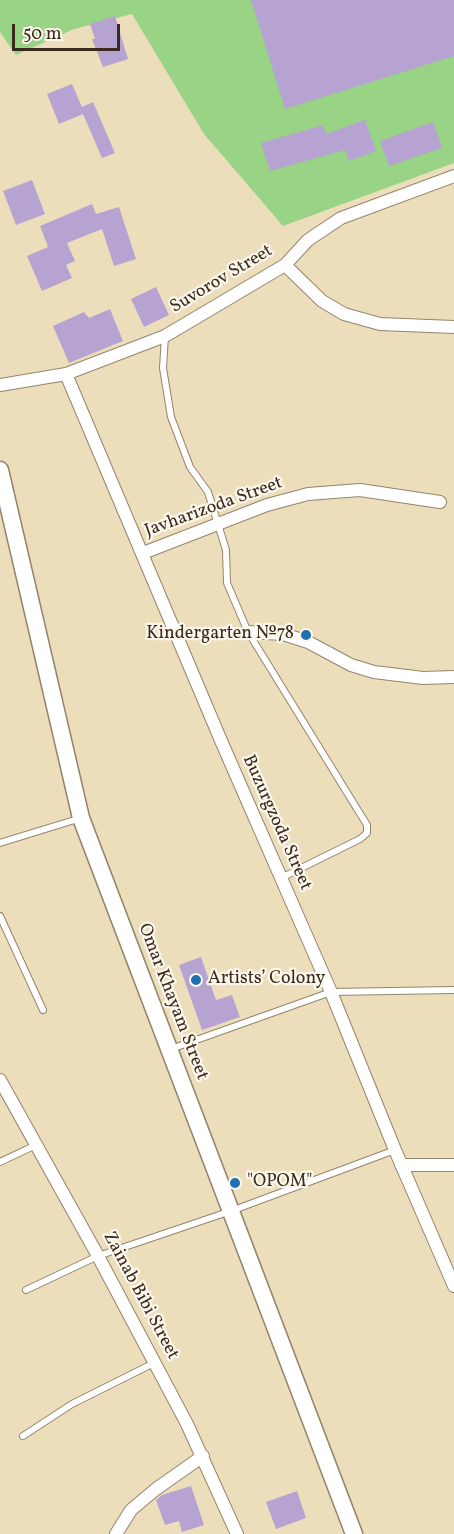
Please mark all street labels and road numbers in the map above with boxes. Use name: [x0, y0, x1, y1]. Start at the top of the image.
street label: Suvorov Street: [167, 241, 277, 319]
street label: Javharizoda Street: [142, 473, 286, 543]
street label: Buzurgzoda Street: [236, 752, 316, 894]
street label: Omar Khayam Street: [132, 921, 212, 1083]
street label: Zainab Bibi Street: [97, 1228, 183, 1364]

